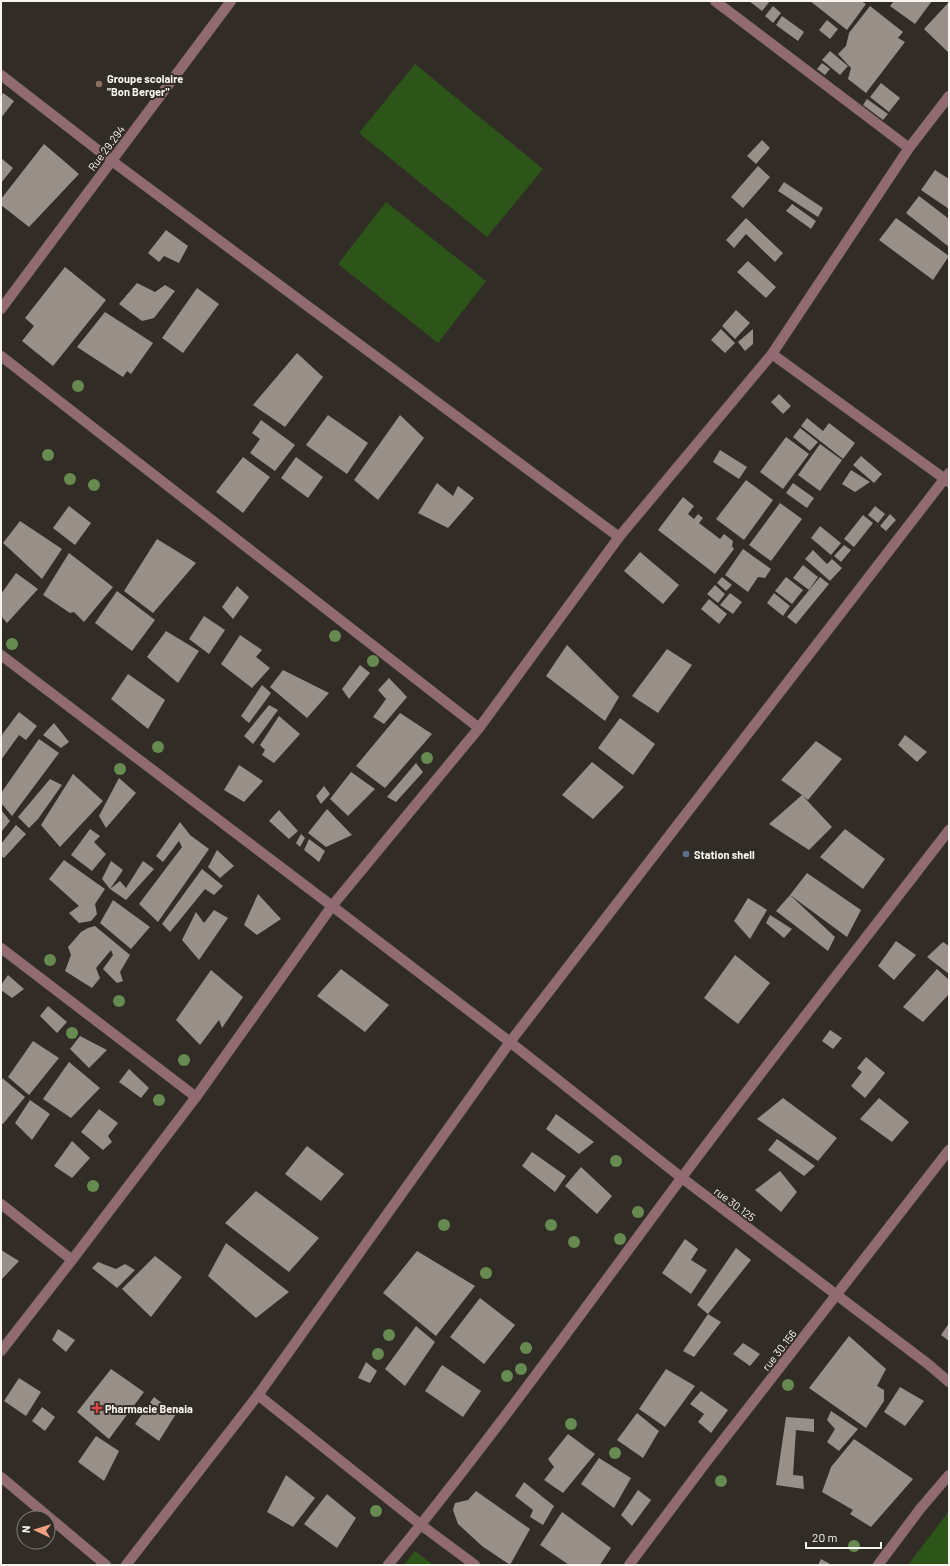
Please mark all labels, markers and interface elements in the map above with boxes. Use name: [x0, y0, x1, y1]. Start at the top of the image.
place label: Groupe scolaire "Bon Berger": [107, 72, 183, 98]
marker: Groupe scolaire "Bon Berger": [94, 79, 104, 89]
street label: Rue 29.294: [85, 123, 127, 173]
place label: Station shell: [694, 848, 755, 861]
marker: Station shell: [681, 849, 691, 859]
street label: rue 30.125: [712, 1184, 758, 1224]
street label: rue 30.156: [759, 1327, 799, 1373]
place label: Pharmacie Benaia: [105, 1402, 193, 1415]
marker: Pharmacie Benaia: [92, 1403, 102, 1413]
north arrow: [16, 1510, 56, 1550]
scale bar: [806, 1524, 881, 1550]
text: N: [19, 1525, 32, 1533]
text: 20 m: [812, 1530, 838, 1544]

